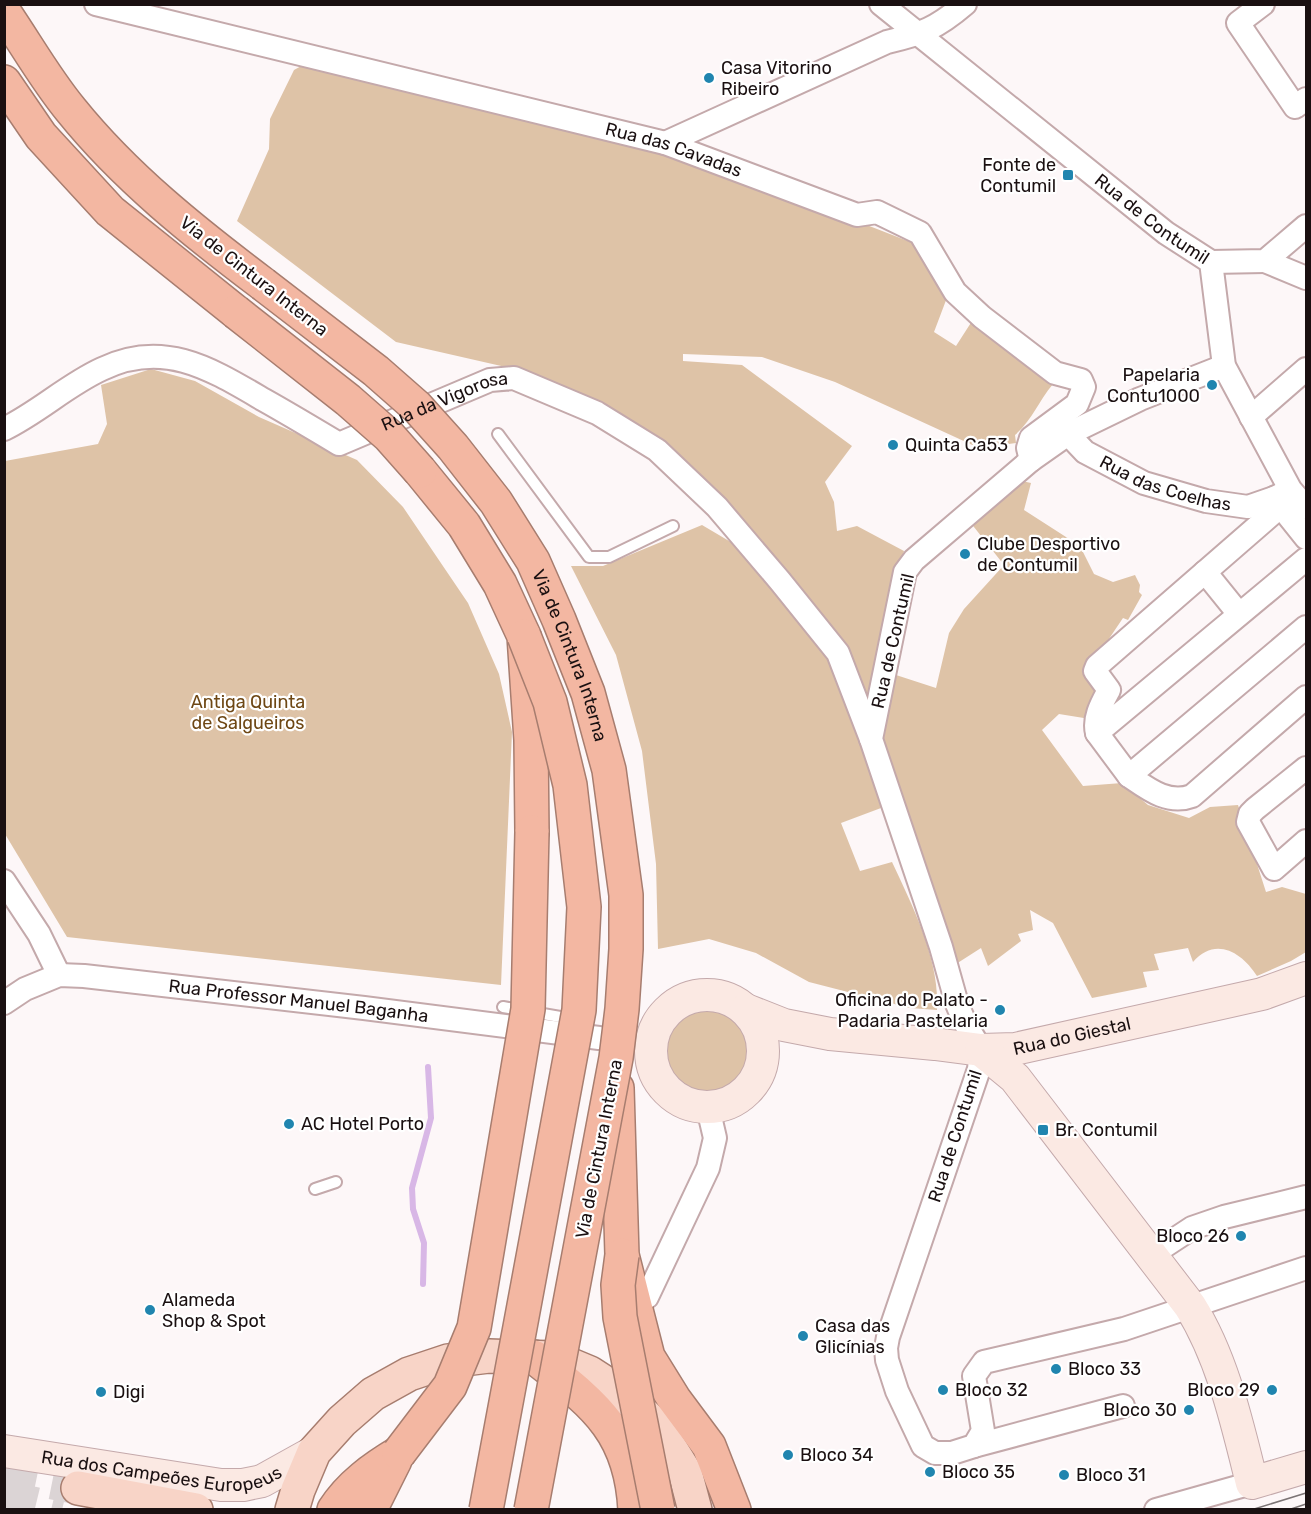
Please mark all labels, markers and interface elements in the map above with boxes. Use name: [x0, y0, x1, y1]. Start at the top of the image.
place label: Casa Vitorino Ribeiro: [721, 57, 832, 100]
marker: Casa Vitorino Ribeiro: [702, 71, 716, 85]
street label: Rua das Cavadas: [603, 118, 745, 182]
place label: Fonte de Contumil: [980, 154, 1056, 197]
marker: Fonte de Contumil: [1061, 168, 1075, 182]
street label: Rua de Contumil: [1090, 169, 1213, 269]
street label: Via de Cintura Interna: [175, 211, 333, 341]
place label: Papelaria Contu1000: [1107, 364, 1200, 407]
street label: Rua da Vigorosa: [378, 368, 509, 436]
marker: Papelaria Contu1000: [1205, 378, 1219, 392]
place label: Quinta Ca53: [905, 434, 1008, 456]
marker: Quinta Ca53: [886, 438, 900, 452]
street label: Rua das Coelhas: [1096, 451, 1232, 515]
place label: Clube Desportivo de Contumil: [977, 533, 1120, 576]
marker: Clube Desportivo de Contumil: [958, 547, 972, 561]
street label: Via de Cintura Interna: [527, 566, 612, 744]
street label: Rua de Contumil: [867, 571, 919, 711]
park label: Antiga Quinta de Salgueiros: [191, 691, 305, 734]
street label: Rua Professor Manuel Baganha: [168, 975, 430, 1027]
place label: Oficina do Palato - Padaria Pastelaria: [835, 989, 988, 1032]
marker: Oficina do Palato - Padaria Pastelaria: [993, 1003, 1007, 1017]
street label: Rua do Giestal: [1011, 1013, 1133, 1060]
street label: Via de Cintura Interna: [571, 1057, 627, 1241]
street label: Rua de Contumil: [923, 1067, 987, 1205]
place label: AC Hotel Porto: [301, 1113, 424, 1135]
marker: AC Hotel Porto: [282, 1117, 296, 1131]
place label: Br. Contumil: [1055, 1119, 1158, 1141]
marker: Br. Contumil: [1036, 1123, 1050, 1137]
place label: Bloco 26: [1156, 1225, 1229, 1247]
marker: Bloco 26: [1234, 1229, 1248, 1243]
place label: Alameda Shop & Spot: [162, 1289, 266, 1332]
marker: Alameda Shop & Spot: [143, 1303, 157, 1317]
place label: Casa das Glicínias: [815, 1315, 890, 1358]
marker: Casa das Glicínias: [796, 1329, 810, 1343]
place label: Bloco 33: [1068, 1358, 1141, 1380]
marker: Bloco 33: [1049, 1362, 1063, 1376]
place label: Bloco 32: [955, 1379, 1028, 1401]
place label: Bloco 29: [1187, 1379, 1260, 1401]
place label: Digi: [113, 1381, 145, 1403]
marker: Bloco 32: [936, 1383, 950, 1397]
marker: Bloco 29: [1265, 1383, 1279, 1397]
marker: Digi: [94, 1385, 108, 1399]
place label: Bloco 30: [1103, 1399, 1177, 1421]
marker: Bloco 30: [1182, 1403, 1196, 1417]
place label: Bloco 34: [800, 1444, 873, 1466]
street label: Rua dos Campeões Europeus: [40, 1446, 286, 1497]
marker: Bloco 34: [781, 1448, 795, 1462]
place label: Bloco 35: [942, 1461, 1015, 1483]
place label: Bloco 31: [1076, 1464, 1146, 1486]
marker: Bloco 35: [923, 1465, 937, 1479]
marker: Bloco 31: [1057, 1468, 1071, 1482]

